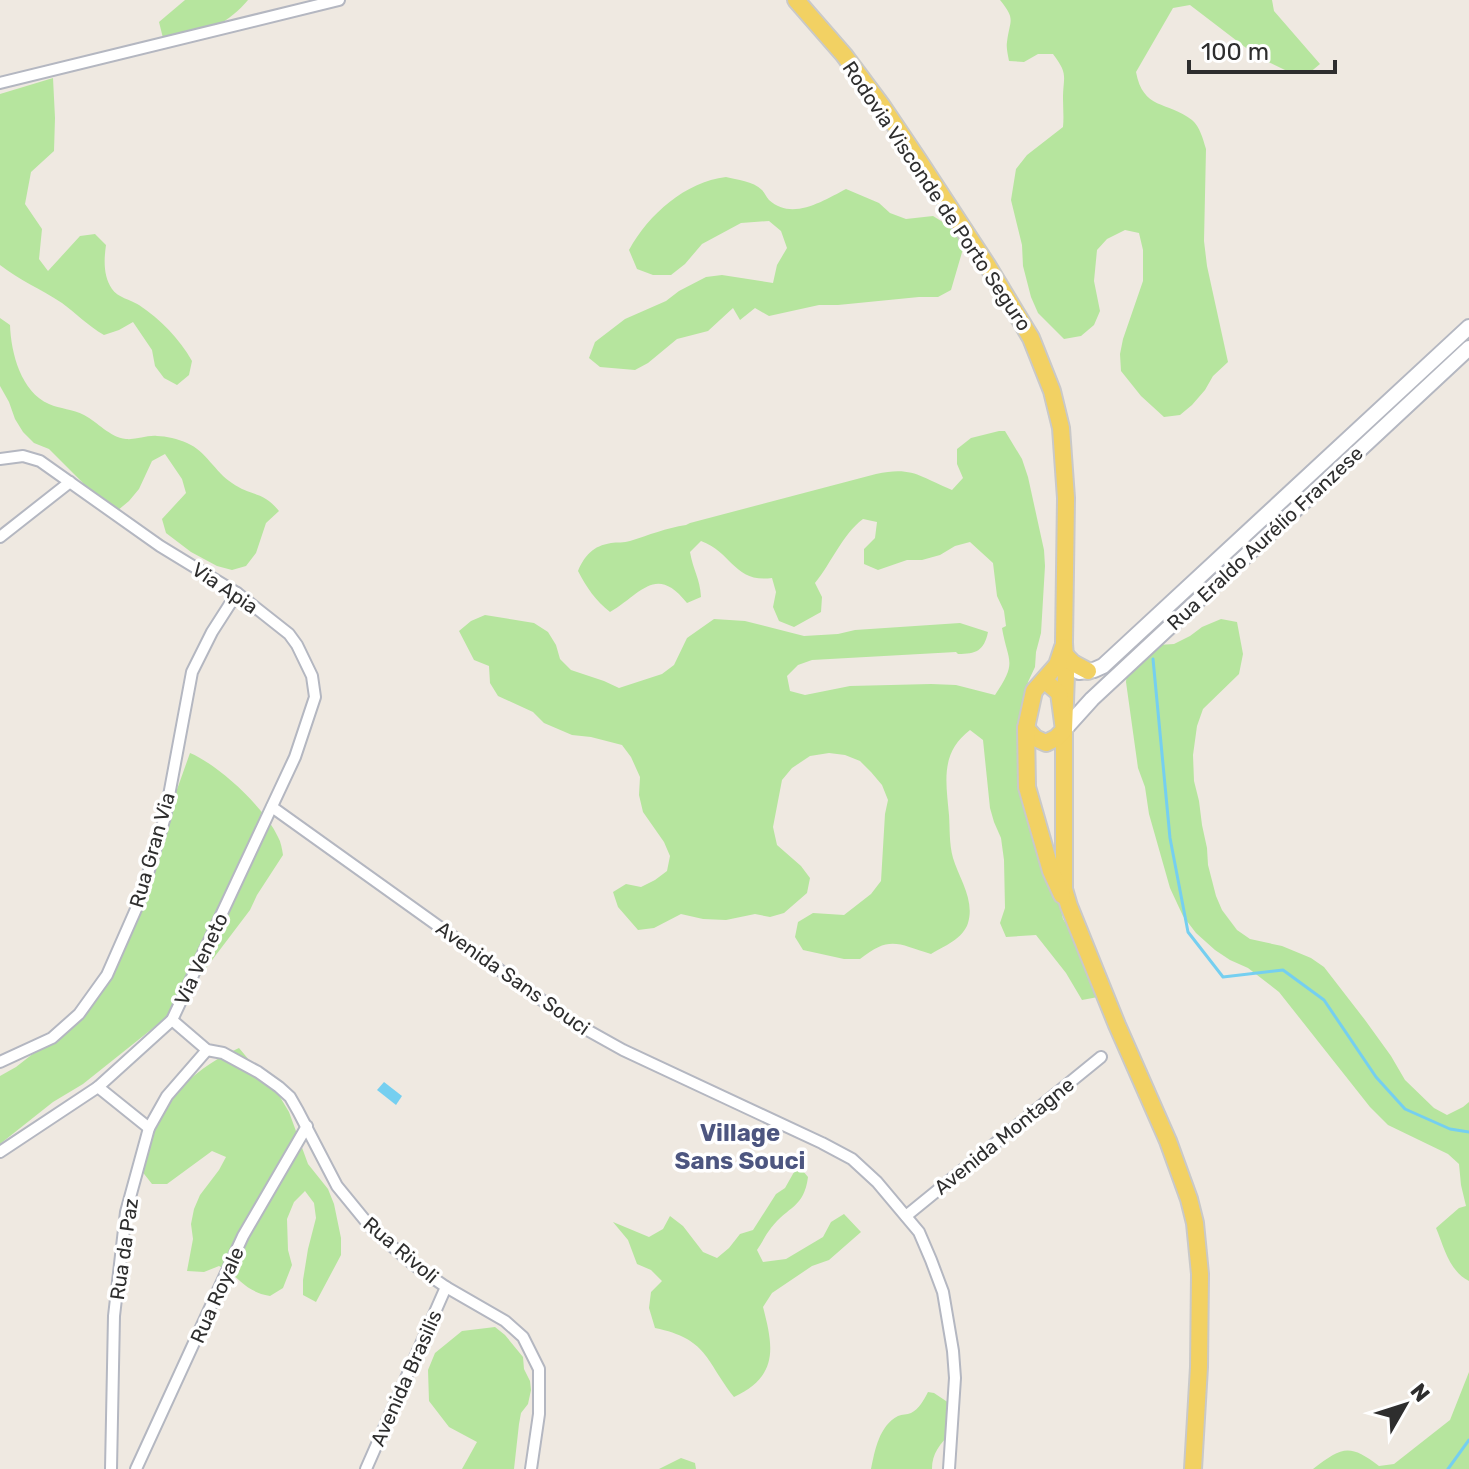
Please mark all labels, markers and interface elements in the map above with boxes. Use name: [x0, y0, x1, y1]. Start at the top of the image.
scale bar: [1189, 24, 1335, 74]
text: 100 m: [1201, 38, 1269, 66]
street label: Rodovia Visconde de Porto Seguro: [838, 57, 1036, 335]
street label: Rua Eraldo Aurélio Franzese: [1162, 441, 1368, 635]
street label: Via Apia: [187, 557, 263, 619]
street label: Rua Gran Via: [124, 790, 180, 910]
street label: Via Veneto: [169, 909, 233, 1009]
street label: Avenida Sans Souci: [432, 916, 594, 1040]
street label: Avenida Montagne: [929, 1072, 1079, 1200]
district label: Village Sans Souci: [675, 1119, 805, 1175]
street label: Rua da Paz: [105, 1196, 143, 1302]
street label: Rua Rivoli: [358, 1212, 444, 1288]
street label: Rua Royale: [185, 1243, 249, 1347]
street label: Avenida Brasilis: [365, 1306, 447, 1450]
north arrow: [1365, 1365, 1445, 1445]
text: N: [1405, 1378, 1436, 1407]

